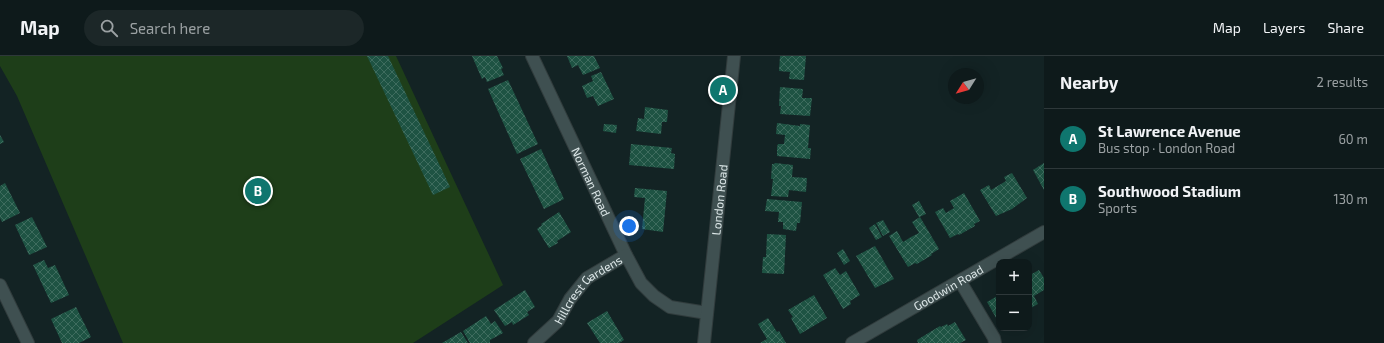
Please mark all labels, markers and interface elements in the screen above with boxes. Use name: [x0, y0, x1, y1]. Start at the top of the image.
search box: [84, 10, 364, 46]
text: Map: [20, 16, 60, 39]
icon: search: [98, 17, 120, 39]
text: Search here: [130, 19, 210, 37]
text: Map: [1213, 19, 1241, 36]
text: Layers: [1263, 19, 1305, 36]
text: Share: [1327, 19, 1364, 36]
north arrow: [948, 68, 984, 104]
text: Nearby: [1060, 72, 1118, 92]
text: 2 results: [1316, 74, 1368, 90]
pin: A: [710, 75, 736, 105]
text: St Lawrence Avenue: [1098, 122, 1241, 140]
text: A: [1069, 131, 1077, 147]
text: 60 m: [1338, 131, 1368, 147]
text: Bus stop · London Road: [1098, 140, 1235, 156]
street label: Norman Road: [569, 145, 614, 218]
street label: London Road: [708, 164, 730, 236]
pin: B: [245, 176, 271, 206]
text: Southwood Stadium: [1098, 182, 1241, 200]
text: B: [1069, 191, 1077, 207]
text: 130 m: [1333, 191, 1368, 207]
text: Sports: [1098, 200, 1137, 216]
your location: [619, 216, 639, 236]
street label: Hillcrest Gardens: [551, 252, 624, 327]
map controls: [996, 259, 1032, 331]
button: +: [996, 259, 1032, 295]
street label: Goodwin Road: [911, 262, 985, 313]
button: −: [996, 295, 1032, 331]

